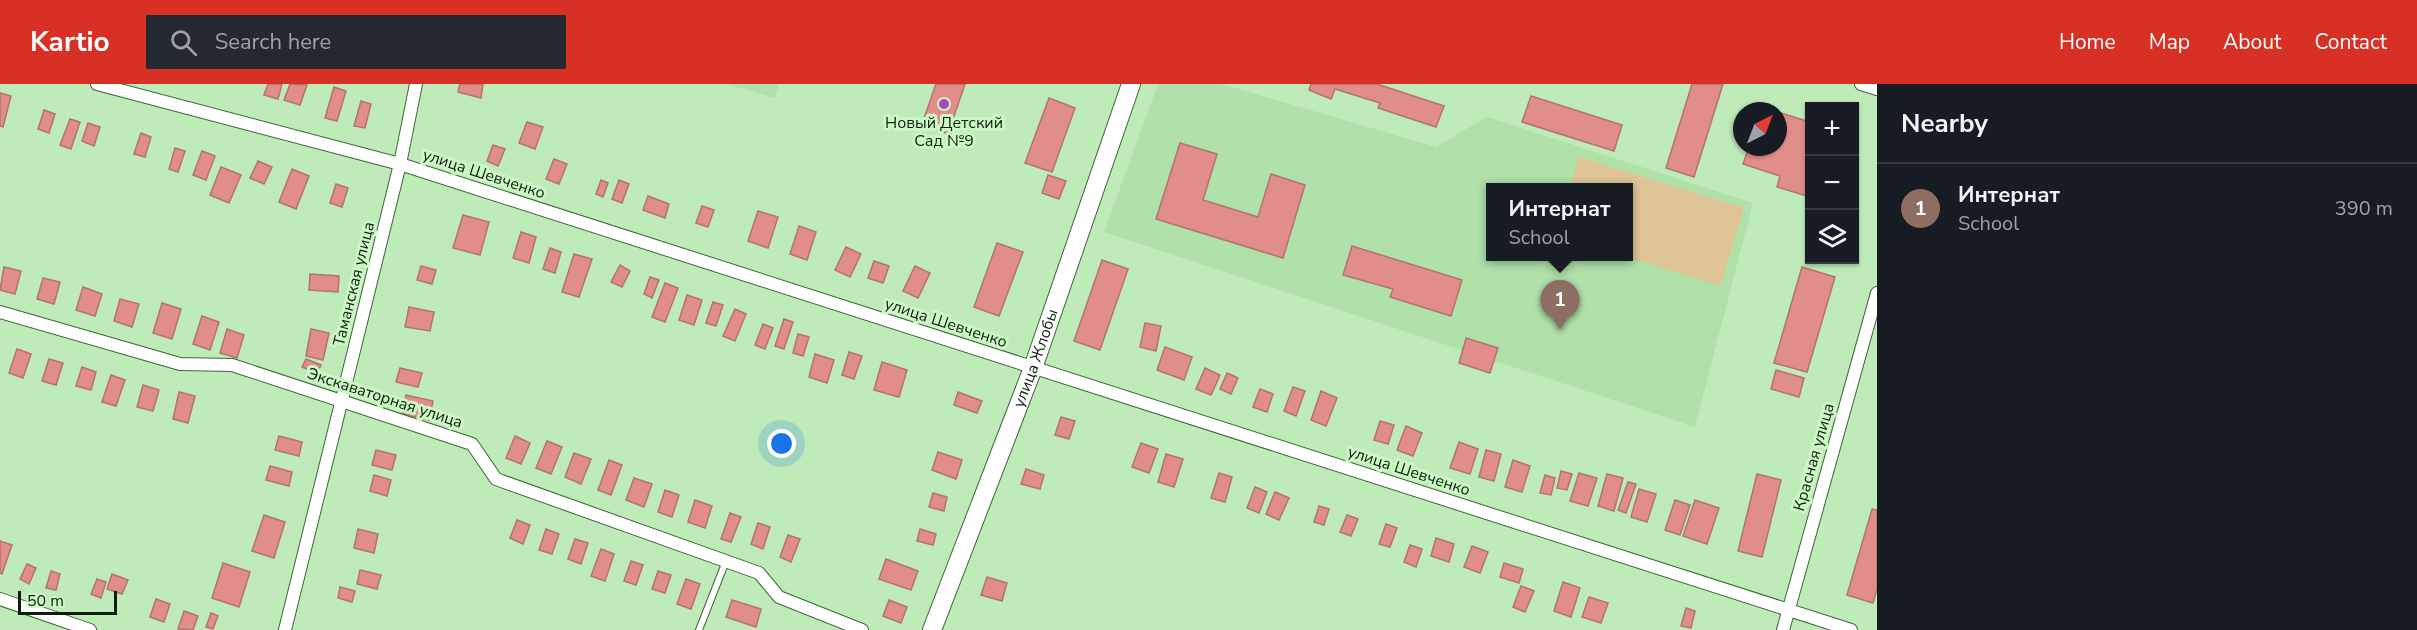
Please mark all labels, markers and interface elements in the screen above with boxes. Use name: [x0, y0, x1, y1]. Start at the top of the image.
search box: [146, 15, 566, 69]
text: Kartio: [30, 23, 110, 61]
icon: search: [167, 26, 200, 59]
text: Search here: [215, 27, 331, 57]
text: Home: [2059, 28, 2116, 56]
text: Map: [2149, 28, 2190, 56]
text: About: [2223, 28, 2281, 56]
text: Contact: [2314, 28, 2387, 56]
marker: Новый Детский Сад №9: [937, 97, 951, 111]
north arrow: [1733, 102, 1787, 156]
map controls: [1805, 102, 1859, 264]
button: +: [1805, 102, 1859, 156]
text: Nearby: [1901, 106, 1988, 141]
place label: Новый Детский Сад №9: [885, 112, 1003, 152]
street label: улица Шевченко: [420, 144, 548, 204]
button: −: [1805, 156, 1859, 210]
text: Интернат: [1958, 180, 2060, 210]
popup: [1486, 183, 1633, 261]
text: Интернат: [1509, 194, 1611, 224]
text: 1: [1915, 195, 1927, 222]
text: 390 m: [2335, 195, 2393, 222]
button: layers: [1805, 210, 1859, 264]
text: School: [1958, 210, 2019, 237]
street label: Таманская улица: [328, 219, 380, 349]
text: School: [1509, 224, 1570, 251]
pin: 1: [1540, 280, 1580, 330]
street label: улица Шевченко: [882, 293, 1010, 353]
street label: улица Жлобы: [1008, 306, 1064, 411]
street label: Экскаваторная улица: [304, 362, 466, 434]
street label: Красная улица: [1788, 400, 1840, 514]
your location: [767, 429, 796, 458]
street label: улица Шевченко: [1345, 441, 1473, 501]
scale bar: [18, 588, 117, 616]
text: 50 m: [27, 590, 64, 612]

